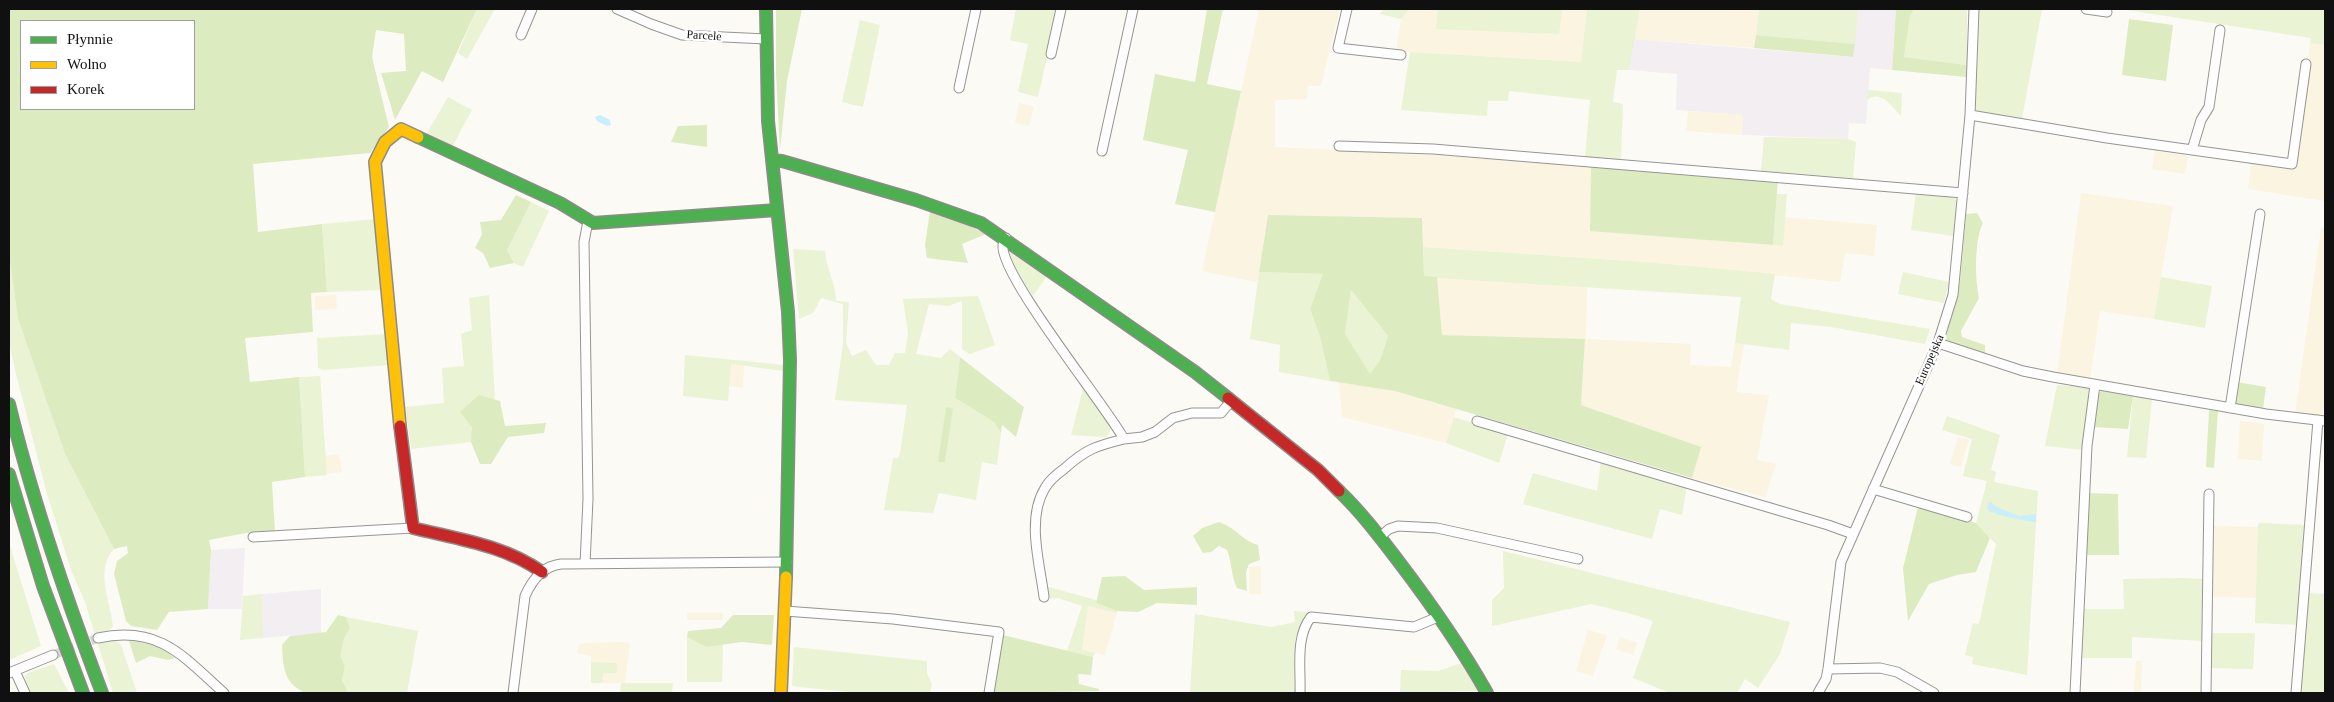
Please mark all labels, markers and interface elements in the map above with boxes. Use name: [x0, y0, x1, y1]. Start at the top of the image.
legend: [20, 20, 195, 110]
street label: Parcele: [686, 28, 722, 44]
text: Płynnie: [67, 31, 113, 47]
text: Wolno: [67, 56, 107, 72]
text: Korek: [67, 81, 105, 97]
street label: Europejska: [1912, 332, 1948, 388]

